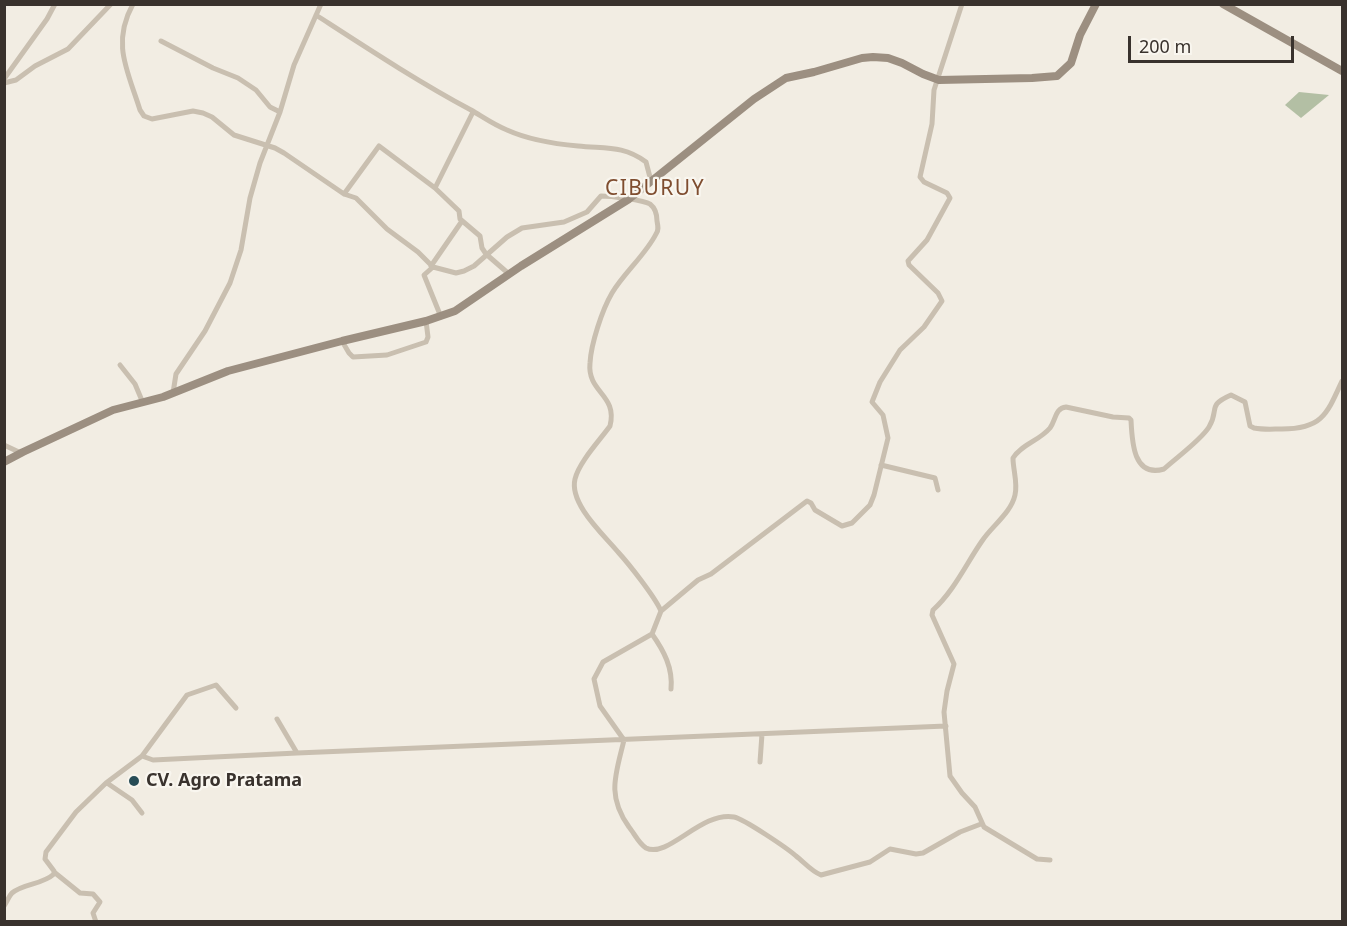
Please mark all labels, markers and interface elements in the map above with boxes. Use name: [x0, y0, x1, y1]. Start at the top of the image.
scale bar: [1131, 24, 1298, 62]
text: 200 m: [1139, 34, 1191, 58]
district label: CIBURUY: [605, 176, 705, 202]
place label: CV. Agro Pratama: [146, 770, 302, 792]
marker: CV. Agro Pratama: [127, 774, 141, 788]

